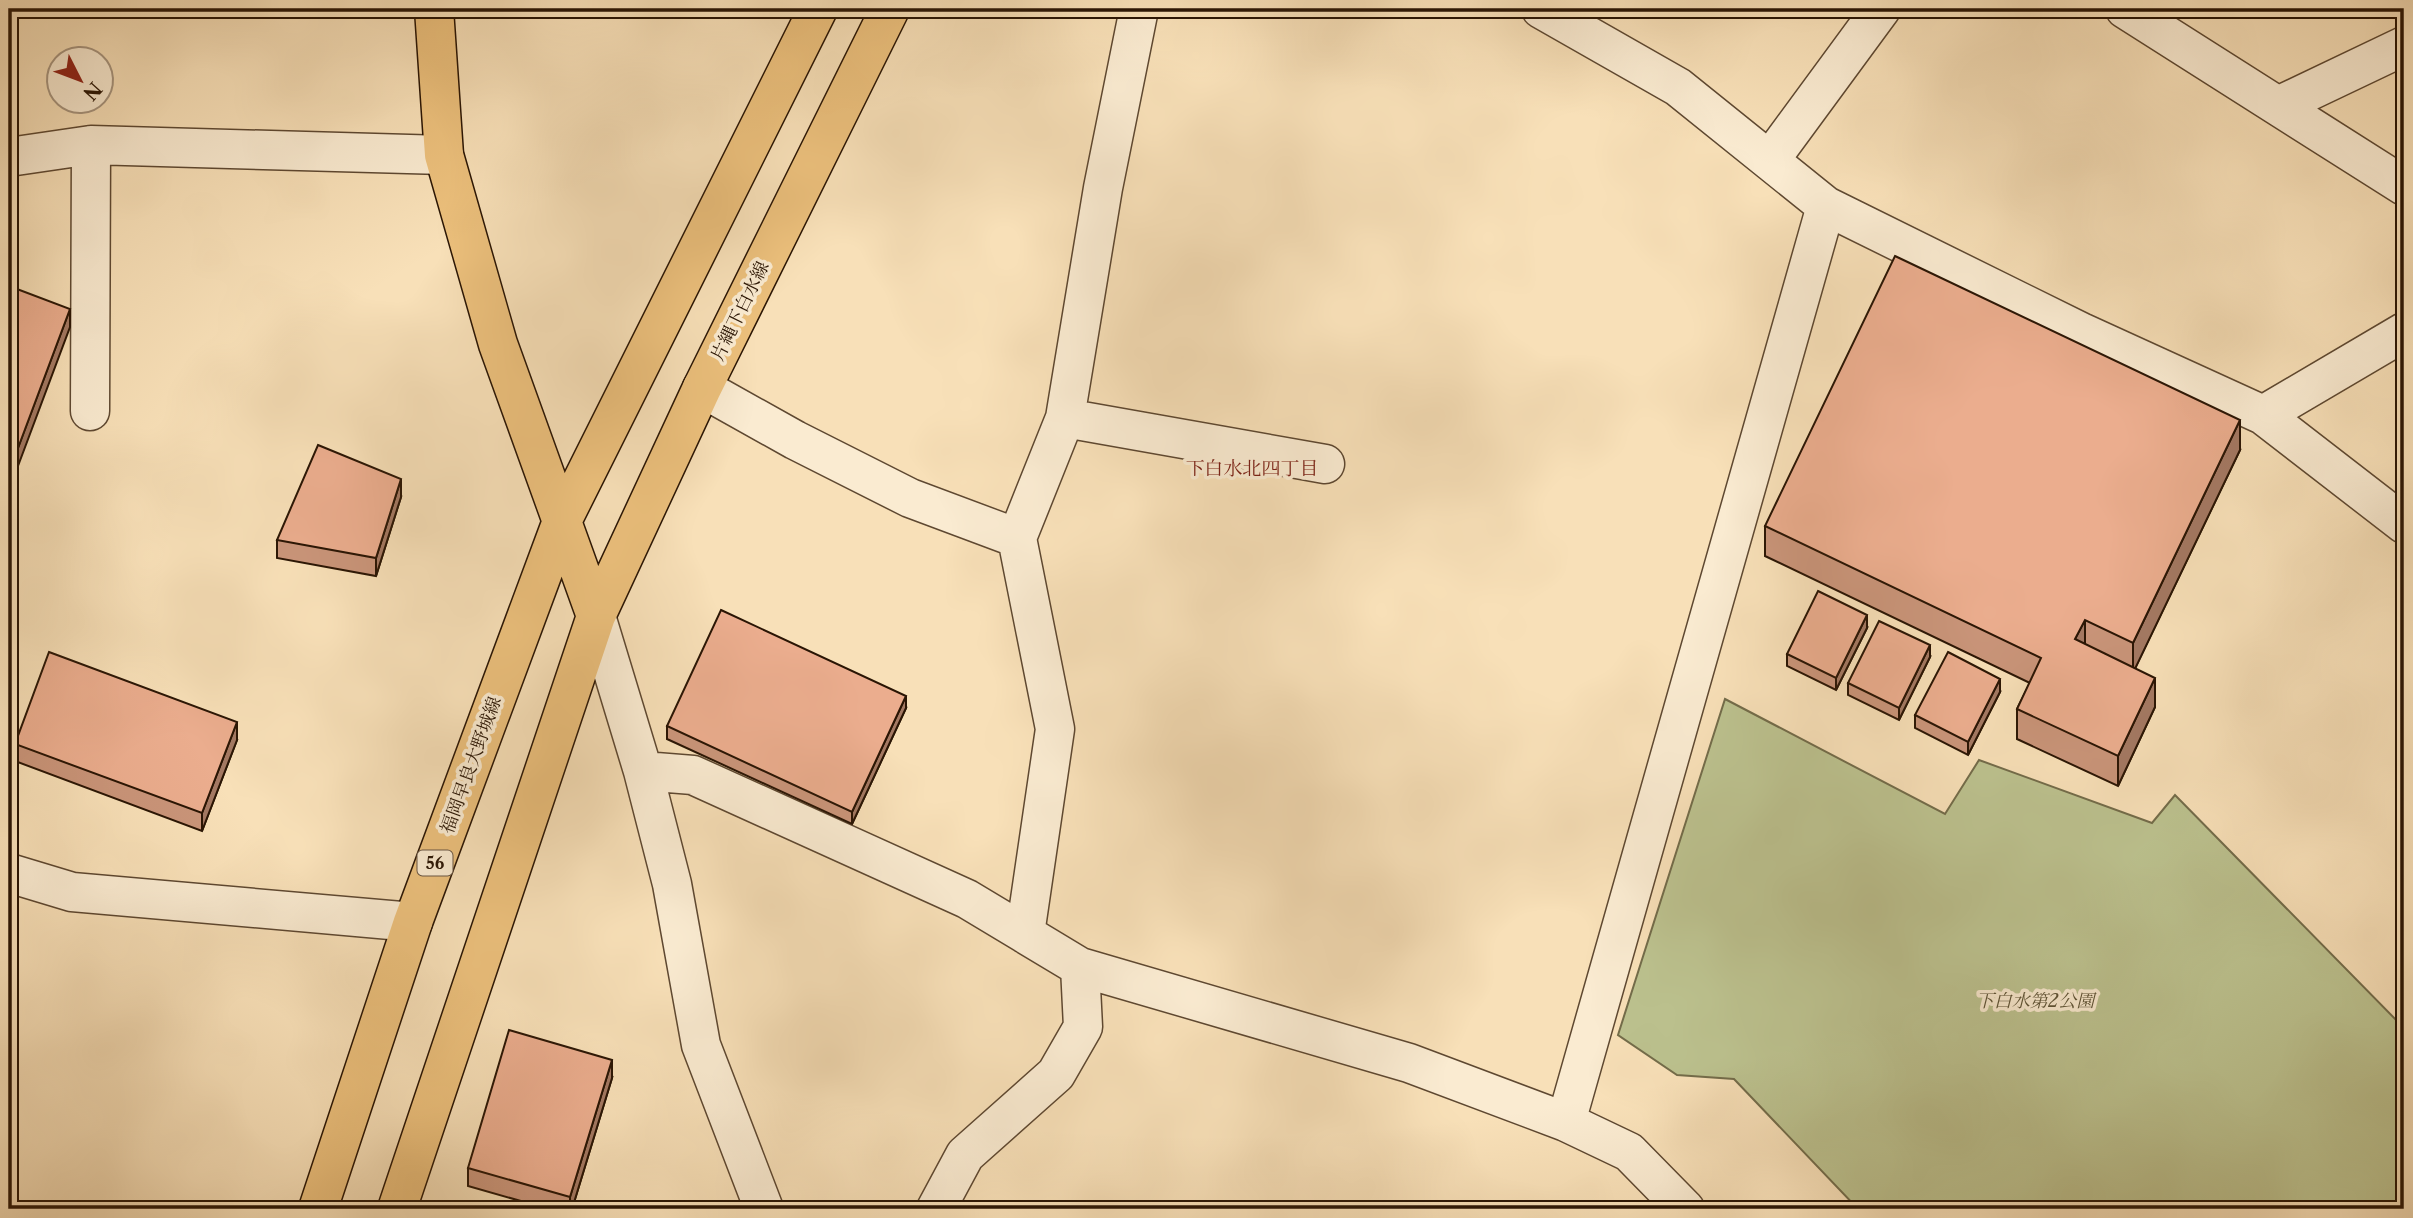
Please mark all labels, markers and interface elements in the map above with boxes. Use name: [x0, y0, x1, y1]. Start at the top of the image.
north arrow: [46, 46, 116, 116]
text: N: [78, 77, 106, 105]
street label: 片縄下白水線: [706, 258, 774, 364]
district label: 下白水北四丁目: [1185, 457, 1319, 480]
street label: 福岡早良大野城線: [436, 694, 506, 836]
road number: 56: [418, 850, 452, 876]
park label: 下白水第2公園: [1976, 990, 2097, 1012]

